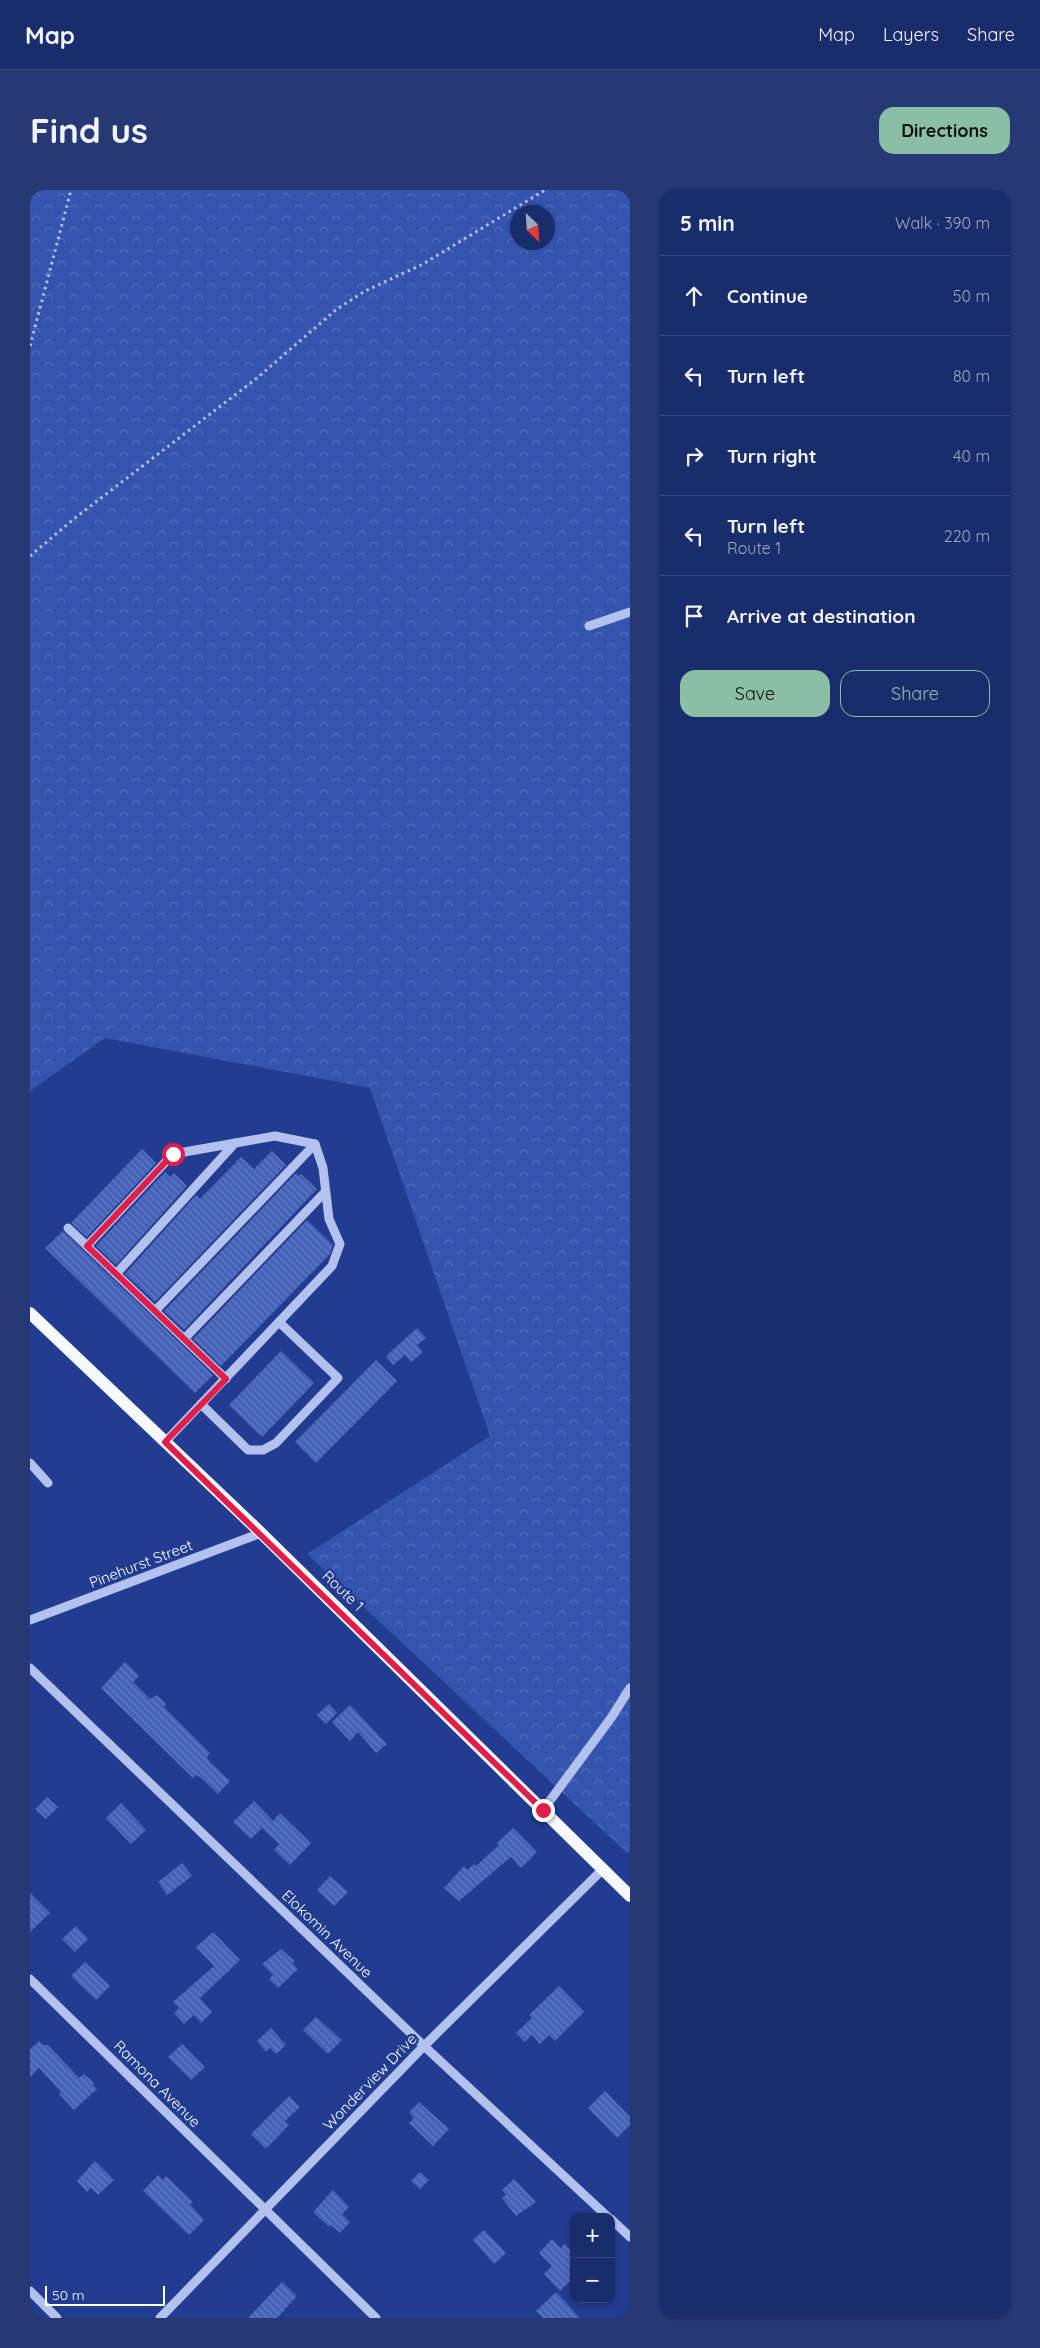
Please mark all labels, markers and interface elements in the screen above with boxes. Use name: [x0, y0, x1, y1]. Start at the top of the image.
text: Map: [25, 20, 75, 50]
text: Map: [818, 23, 855, 46]
text: Layers: [883, 23, 939, 46]
text: Share: [967, 23, 1015, 46]
button: Directions: [879, 107, 1010, 154]
text: Find us: [30, 108, 148, 152]
north arrow: [510, 205, 555, 250]
text: 5 min: [680, 210, 735, 236]
text: Walk · 390 m: [895, 213, 990, 233]
icon: ahead: [680, 282, 708, 310]
text: Continue: [727, 284, 808, 308]
text: 50 m: [953, 286, 990, 306]
icon: left: [680, 362, 708, 390]
text: Turn left: [727, 364, 805, 388]
text: 80 m: [953, 366, 990, 386]
icon: right: [680, 442, 708, 470]
text: Turn right: [727, 444, 816, 468]
text: 40 m: [953, 446, 990, 466]
text: Turn left: [727, 514, 805, 538]
icon: left: [680, 522, 708, 550]
text: 220 m: [944, 526, 990, 546]
text: Route 1: [727, 538, 781, 558]
icon: arrive: [680, 602, 708, 630]
text: Arrive at destination: [727, 604, 916, 628]
button: Save: [680, 670, 830, 717]
button: Share: [840, 670, 990, 717]
route start: [162, 1143, 185, 1166]
street label: Pinehurst Street: [86, 1535, 195, 1592]
street label: Route 1: [319, 1566, 368, 1615]
route end: [532, 1799, 555, 1822]
street label: Elokomin Avenue: [278, 1886, 377, 1982]
street label: Wonderview Drive: [319, 2029, 421, 2134]
street label: Ramona Avenue: [110, 2036, 205, 2131]
map controls: [570, 2213, 615, 2303]
button: +: [570, 2213, 615, 2258]
button: −: [570, 2258, 615, 2303]
scale bar: [45, 2283, 165, 2306]
text: 50 m: [52, 2286, 85, 2304]

